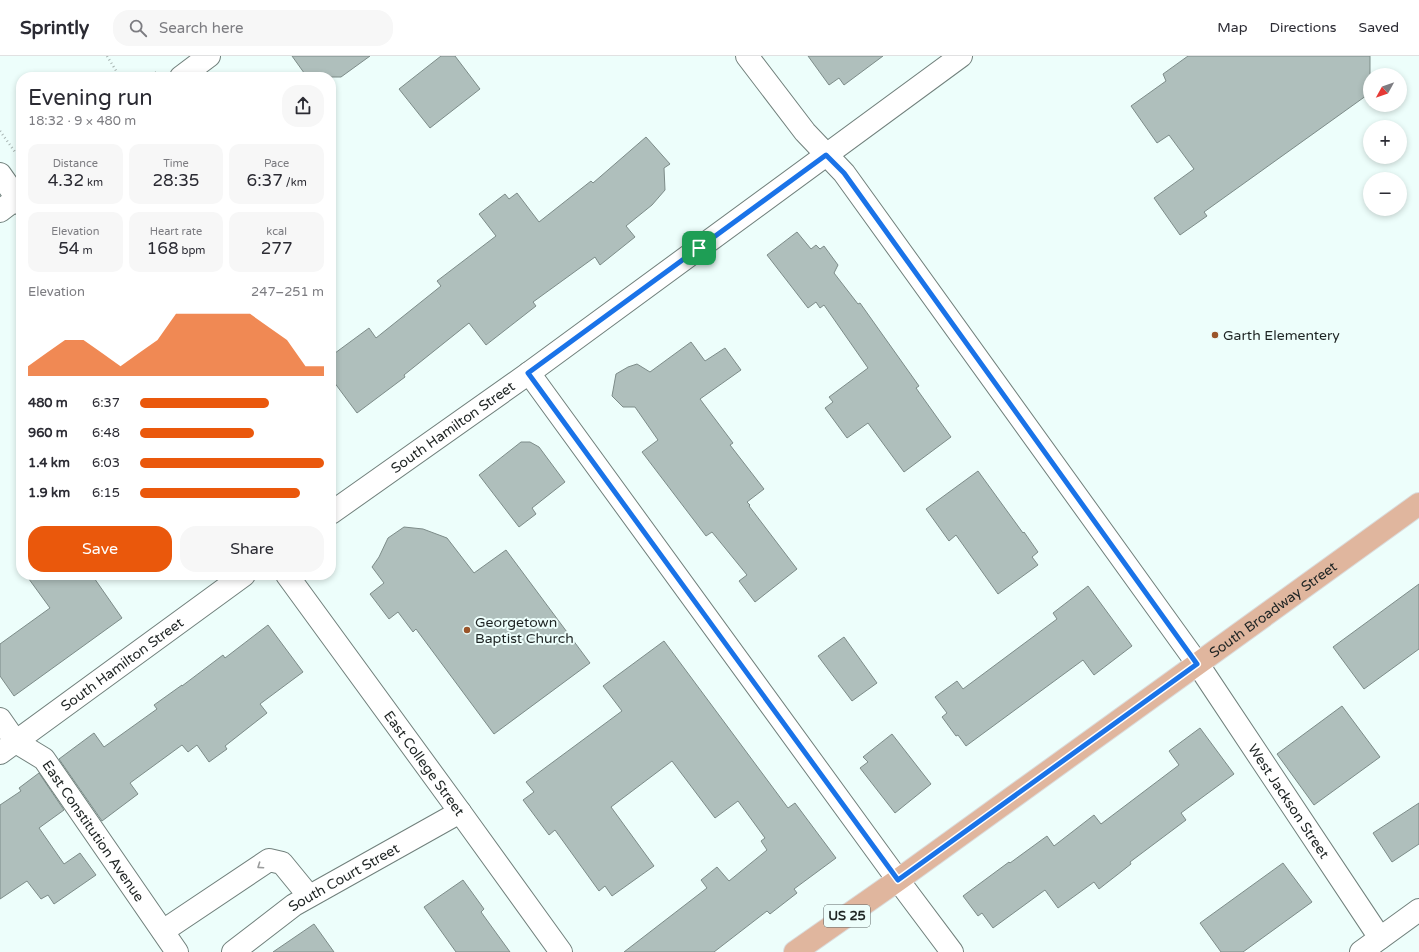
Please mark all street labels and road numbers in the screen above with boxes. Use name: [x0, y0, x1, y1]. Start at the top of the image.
street label: South Hamilton Street: [388, 377, 518, 477]
street label: South Broadway Street: [1206, 557, 1341, 661]
street label: South Hamilton Street: [57, 613, 187, 714]
street label: East College Street: [380, 707, 469, 820]
street label: West Jackson Street: [1245, 741, 1333, 862]
street label: East Constitution Avenue: [39, 757, 148, 905]
street label: South Court Street: [285, 839, 403, 915]
road number: US 25: [824, 905, 870, 927]

